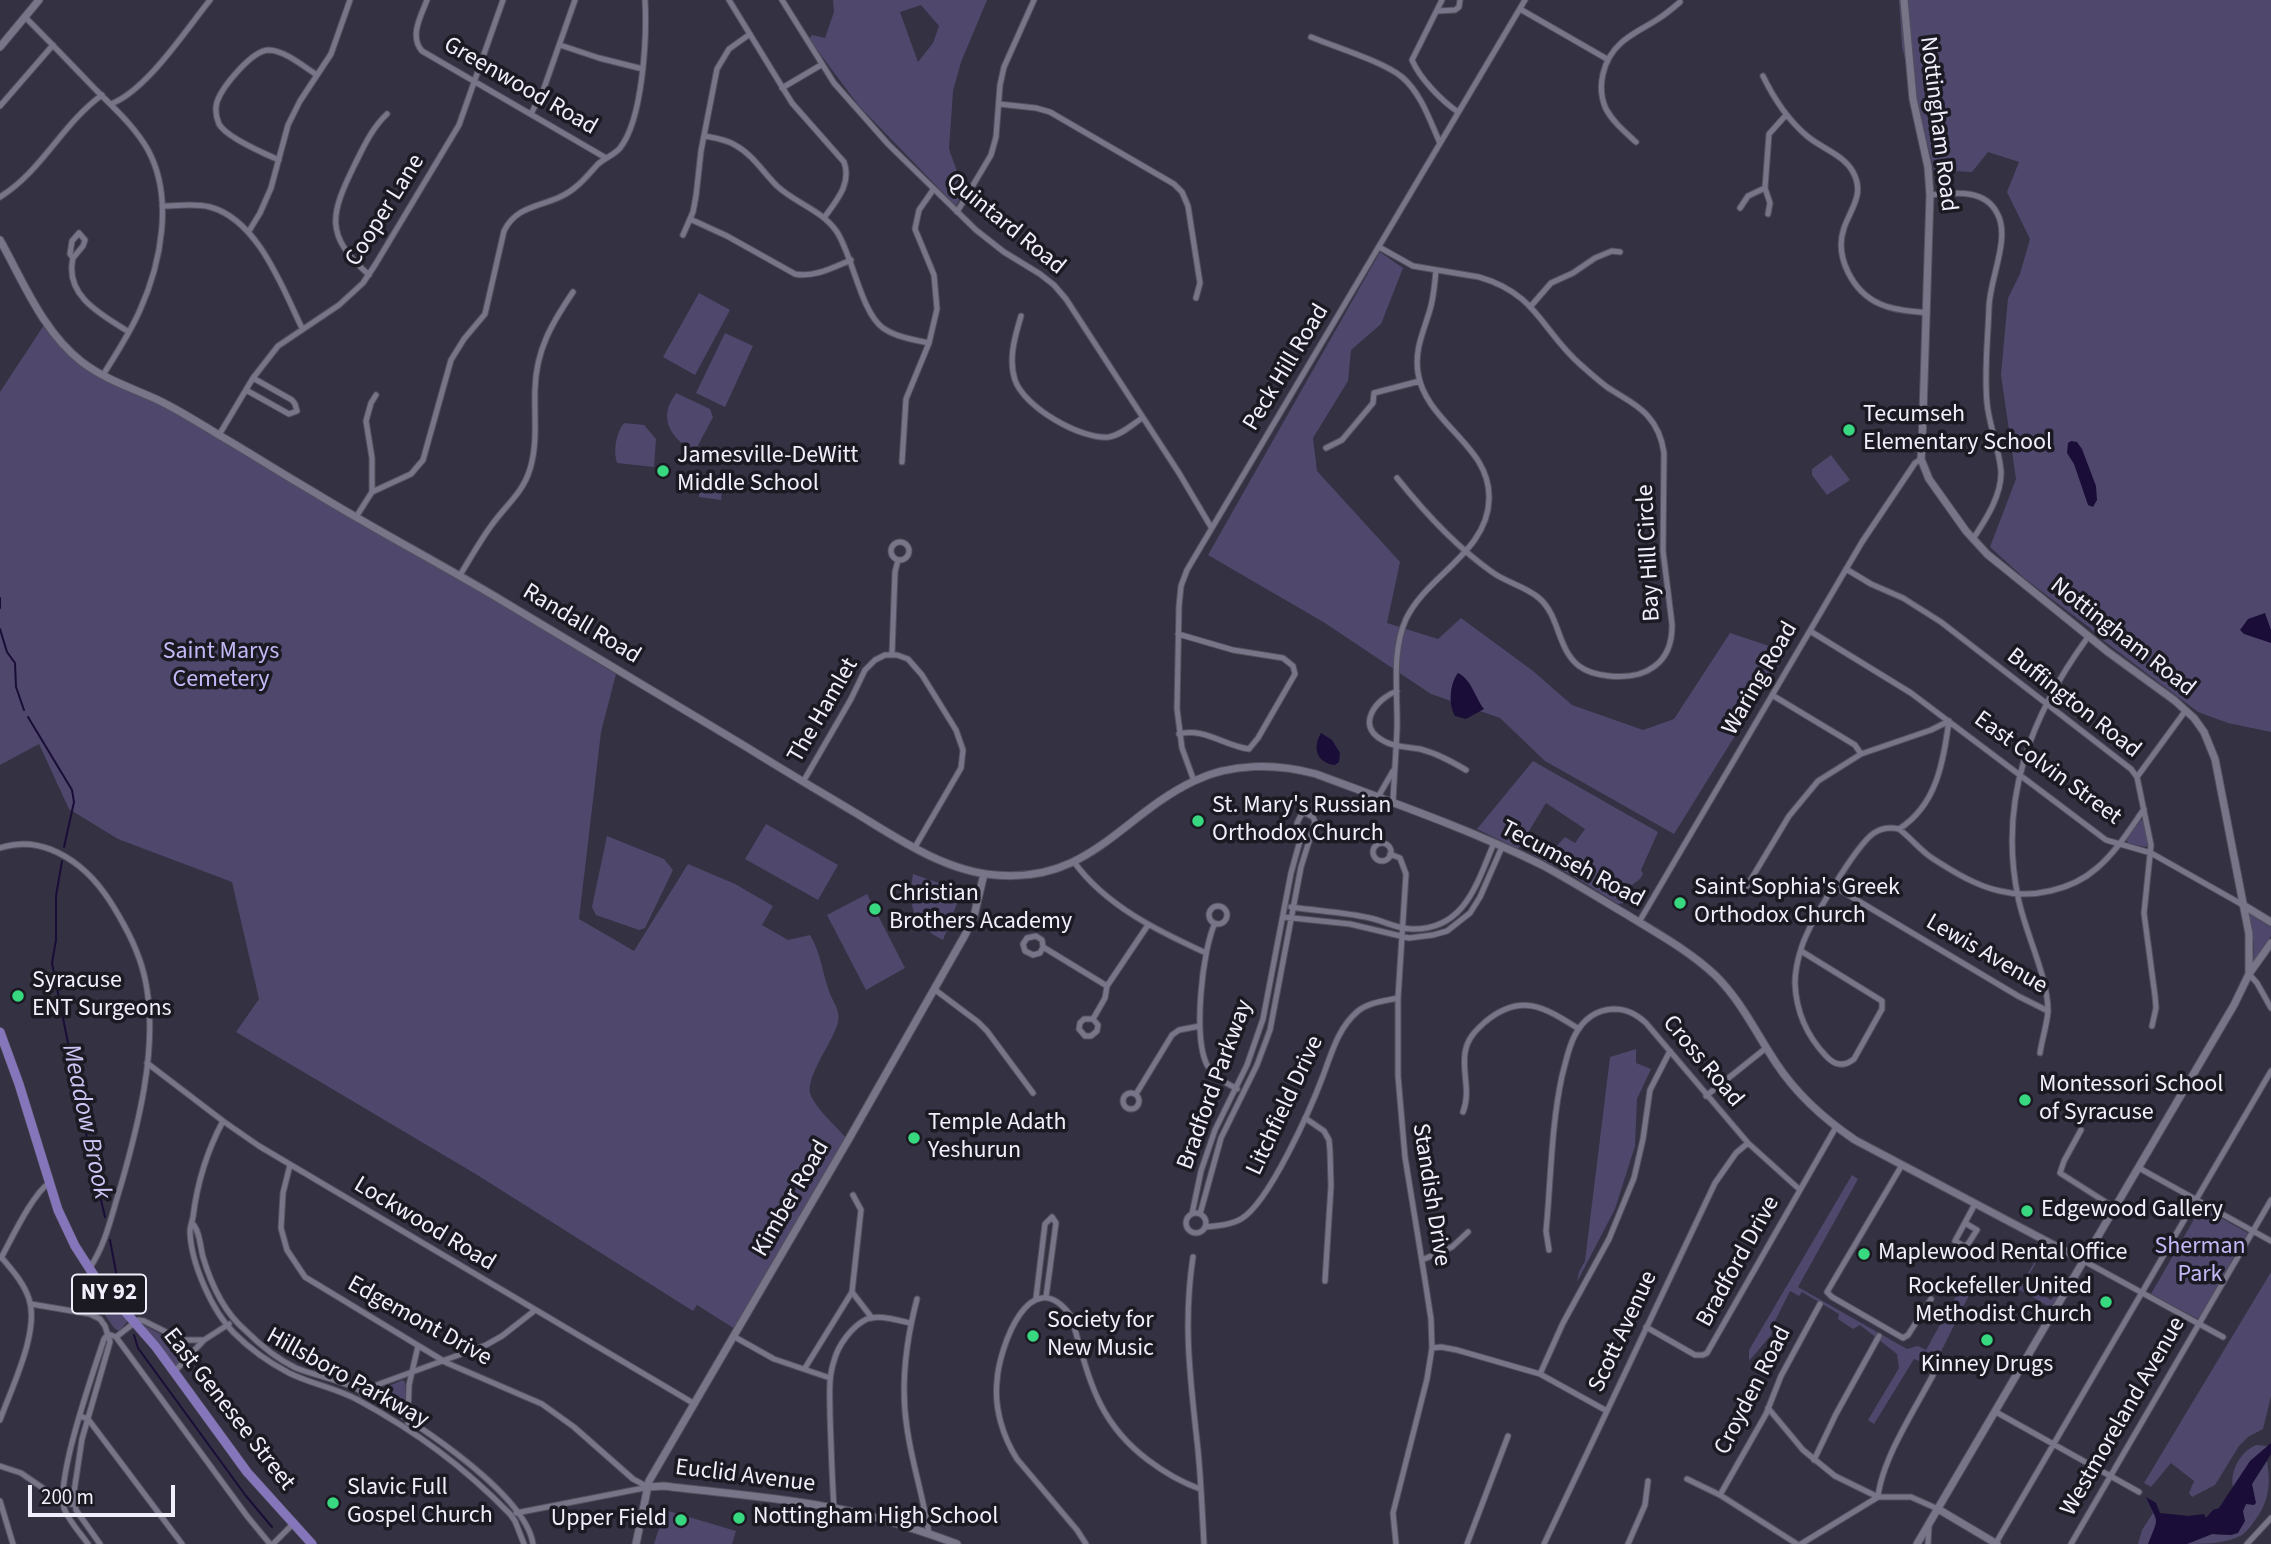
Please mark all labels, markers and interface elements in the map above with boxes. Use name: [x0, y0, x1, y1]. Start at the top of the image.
street label: Greenwood Road: [438, 31, 602, 143]
street label: Nottingham Road: [1912, 35, 1962, 213]
street label: Cooper Lane: [340, 150, 432, 272]
street label: Quintard Road: [939, 168, 1071, 282]
street label: Peck Hill Road: [1238, 299, 1336, 437]
place label: Tecumseh Elementary School: [1863, 402, 2052, 458]
marker: Tecumseh Elementary School: [1841, 422, 1857, 438]
place label: Jamesville-DeWitt Middle School: [677, 443, 858, 499]
marker: Jamesville-DeWitt Middle School: [655, 463, 671, 479]
street label: Bay Hill Circle: [1632, 484, 1668, 622]
street label: Nottingham Road: [2044, 572, 2200, 704]
street label: Randall Road: [517, 578, 645, 672]
street label: Waring Road: [1717, 617, 1805, 741]
park label: Saint Marys Cemetery: [163, 639, 279, 695]
street label: Buffington Road: [2000, 643, 2146, 765]
street label: The Hamlet: [782, 654, 866, 768]
street label: East Colvin Street: [1968, 706, 2126, 832]
place label: St. Mary's Russian Orthodox Church: [1212, 793, 1391, 849]
marker: St. Mary's Russian Orthodox Church: [1190, 813, 1206, 829]
street label: Tecumseh Road: [1495, 815, 1649, 915]
place label: Saint Sophia's Greek Orthodox Church: [1694, 875, 1900, 931]
place label: Christian Brothers Academy: [889, 881, 1072, 937]
marker: Saint Sophia's Greek Orthodox Church: [1672, 895, 1688, 911]
marker: Christian Brothers Academy: [867, 901, 883, 917]
street label: Lewis Avenue: [1920, 909, 2052, 1001]
place label: Syracuse ENT Surgeons: [32, 968, 172, 1024]
marker: Syracuse ENT Surgeons: [10, 988, 26, 1004]
street label: Bradford Parkway: [1172, 996, 1260, 1174]
street label: Cross Road: [1655, 1010, 1749, 1114]
street label: Litchfield Drive: [1241, 1032, 1331, 1180]
water label: Meadow Brook: [53, 1042, 117, 1202]
place label: Montessori School of Syracuse: [2039, 1072, 2223, 1128]
marker: Montessori School of Syracuse: [2017, 1092, 2033, 1108]
place label: Temple Adath Yeshurun: [928, 1110, 1067, 1166]
street label: Standish Drive: [1404, 1122, 1456, 1268]
marker: Temple Adath Yeshurun: [906, 1130, 922, 1146]
street label: Kimber Road: [747, 1136, 837, 1262]
street label: Lockwood Road: [348, 1171, 500, 1279]
street label: Bradford Drive: [1691, 1191, 1787, 1333]
place label: Edgewood Gallery: [2041, 1197, 2223, 1225]
marker: Edgewood Gallery: [2019, 1203, 2035, 1219]
park label: Sherman Park: [2154, 1234, 2246, 1290]
place label: Maplewood Rental Office: [1878, 1240, 2127, 1268]
marker: Maplewood Rental Office: [1856, 1246, 1872, 1262]
street label: Scott Avenue: [1583, 1267, 1665, 1397]
street label: Edgemont Drive: [342, 1271, 496, 1373]
road number: NY 92: [72, 1274, 146, 1314]
place label: Rockefeller United Methodist Church: [1908, 1274, 2092, 1330]
marker: Rockefeller United Methodist Church: [2098, 1294, 2114, 1310]
place label: Society for New Music: [1047, 1308, 1154, 1364]
street label: Westmoreland Avenue: [2055, 1312, 2193, 1522]
street label: Hillsboro Parkway: [261, 1322, 433, 1436]
street label: Croyden Road: [1709, 1322, 1799, 1460]
street label: East Genesee Street: [156, 1323, 300, 1497]
marker: Society for New Music: [1025, 1328, 1041, 1344]
marker: Kinney Drugs: [1979, 1332, 1995, 1348]
place label: Kinney Drugs: [1921, 1352, 2053, 1380]
street label: Euclid Avenue: [673, 1454, 817, 1500]
scale bar: [32, 1470, 178, 1514]
place label: Slavic Full Gospel Church: [347, 1475, 493, 1531]
text: 200 m: [41, 1482, 94, 1512]
marker: Slavic Full Gospel Church: [325, 1495, 341, 1511]
place label: Nottingham High School: [753, 1504, 998, 1532]
place label: Upper Field: [551, 1506, 667, 1534]
marker: Nottingham High School: [731, 1510, 747, 1526]
marker: Upper Field: [673, 1512, 689, 1528]

